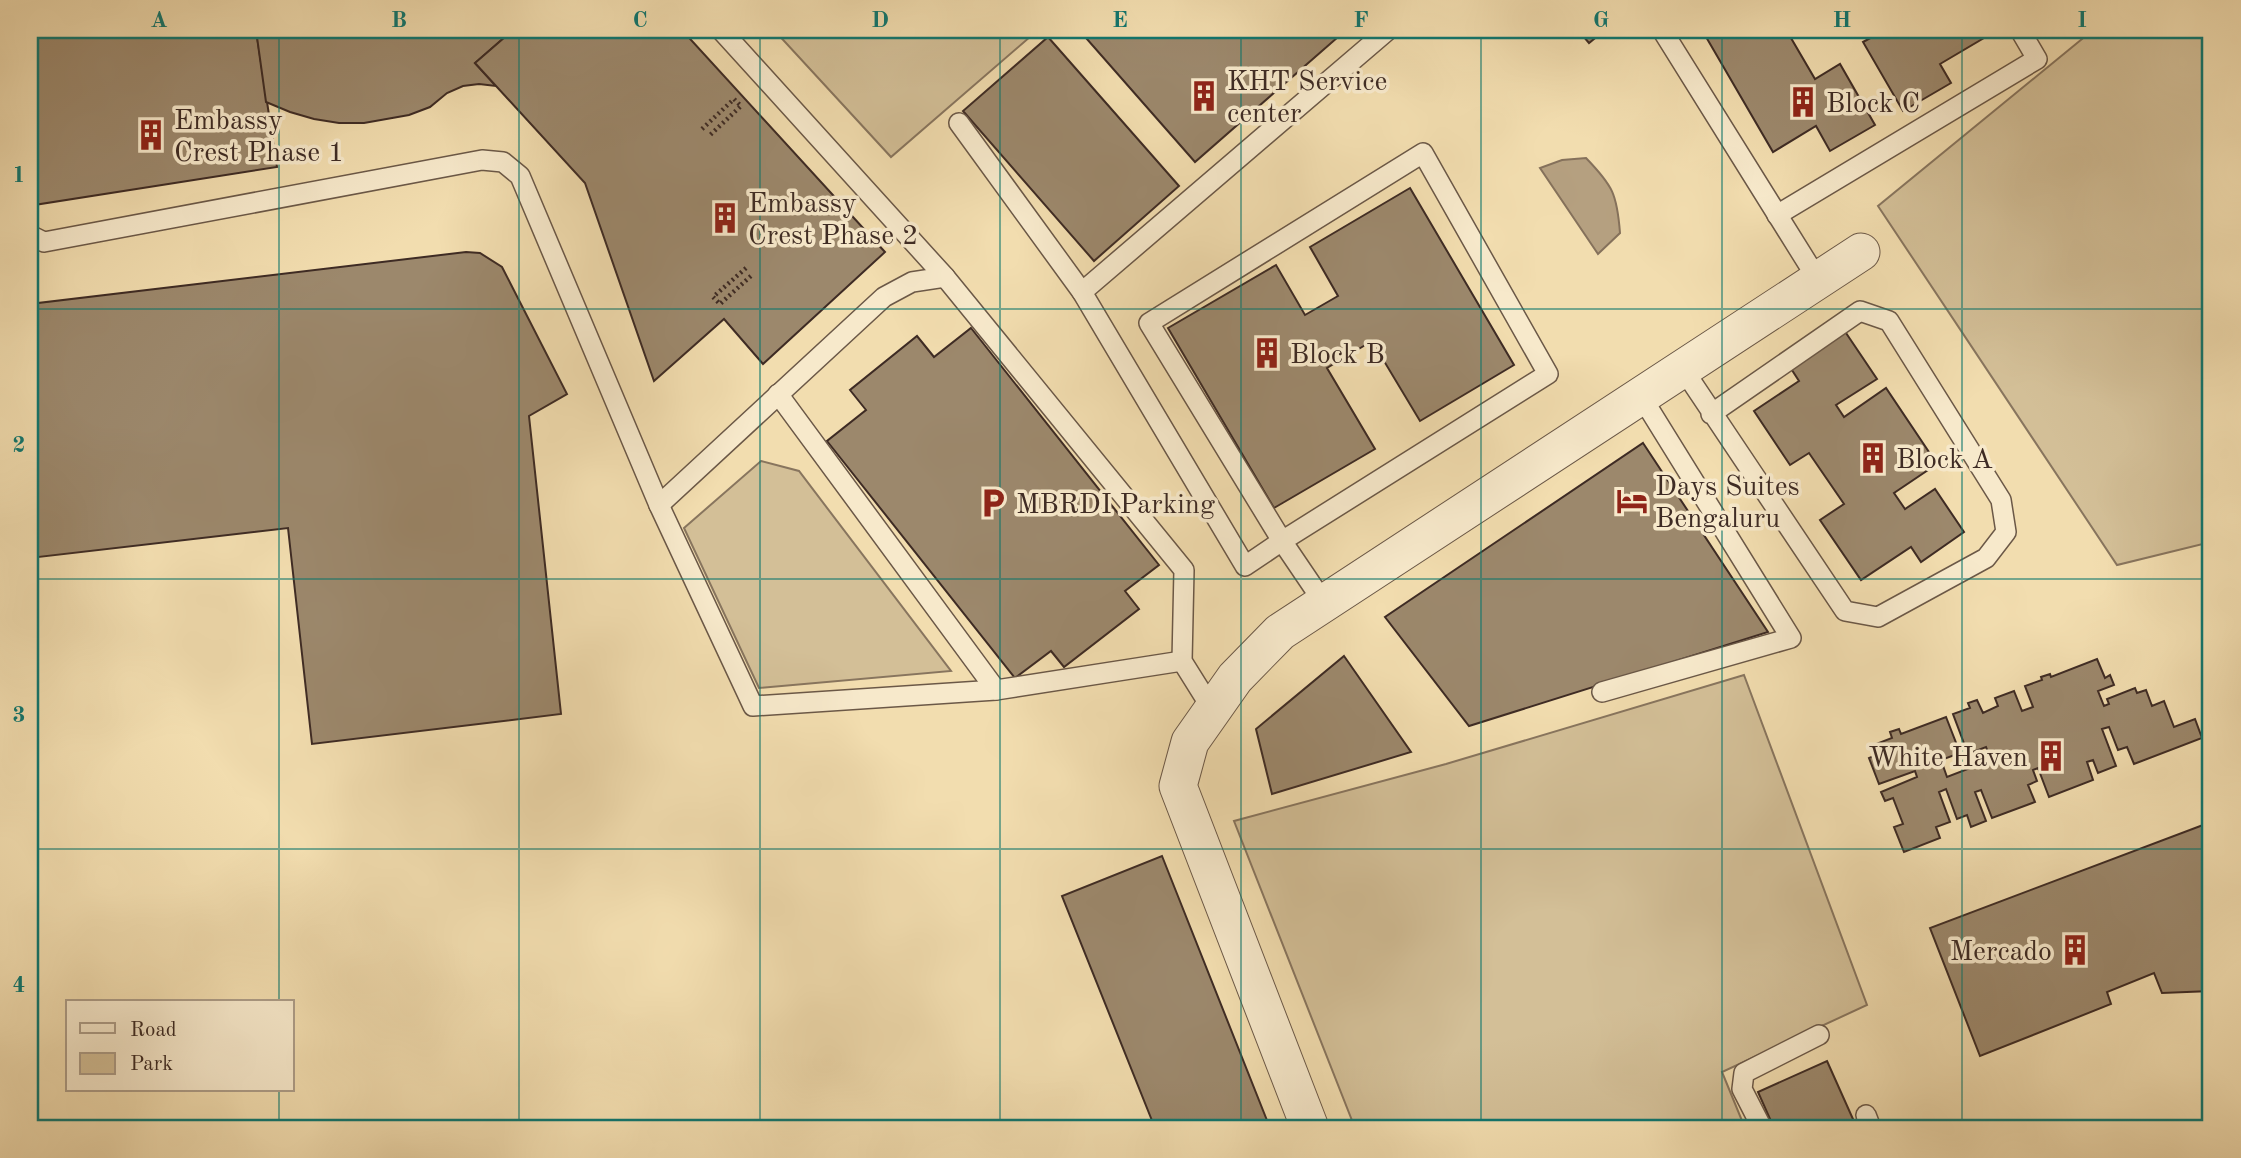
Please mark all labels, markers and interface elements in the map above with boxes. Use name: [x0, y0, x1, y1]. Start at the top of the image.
text: A: [150, 9, 168, 32]
text: B: [391, 9, 407, 32]
text: C: [632, 9, 648, 32]
text: D: [871, 9, 889, 32]
text: E: [1112, 9, 1128, 32]
text: F: [1353, 9, 1369, 32]
text: G: [1593, 9, 1609, 32]
text: H: [1833, 9, 1851, 32]
text: I: [2077, 9, 2087, 32]
place label: KHT Service center: [1227, 69, 1387, 129]
building icon: KHT Service center: [1187, 79, 1221, 113]
building icon: Block C: [1786, 85, 1820, 119]
place label: Block C: [1826, 91, 1920, 119]
place label: Embassy Crest Phase 1: [174, 108, 344, 168]
building icon: Embassy Crest Phase 1: [134, 118, 168, 152]
text: 1: [12, 164, 26, 187]
place label: Embassy Crest Phase 2: [748, 191, 918, 251]
building icon: Embassy Crest Phase 2: [708, 201, 742, 235]
building icon: Block B: [1250, 336, 1284, 370]
place label: Block B: [1290, 342, 1385, 370]
text: 2: [12, 434, 26, 457]
building icon: Block A: [1856, 441, 1890, 475]
place label: Block A: [1896, 447, 1993, 475]
place label: Days Suites Bengaluru: [1655, 474, 1800, 534]
hotel icon: Days Suites Bengaluru: [1615, 484, 1649, 518]
parking icon: MBRDI Parking: [976, 486, 1010, 520]
place label: MBRDI Parking: [1016, 492, 1215, 520]
text: 3: [12, 704, 26, 727]
building icon: White Haven: [2034, 739, 2068, 773]
place label: White Haven: [1868, 745, 2028, 773]
building icon: Mercado: [2058, 933, 2092, 967]
place label: Mercado: [1950, 939, 2052, 967]
text: 4: [12, 974, 26, 997]
legend: [66, 1000, 294, 1092]
text: Road: [130, 1020, 177, 1041]
text: Park: [130, 1054, 173, 1075]

